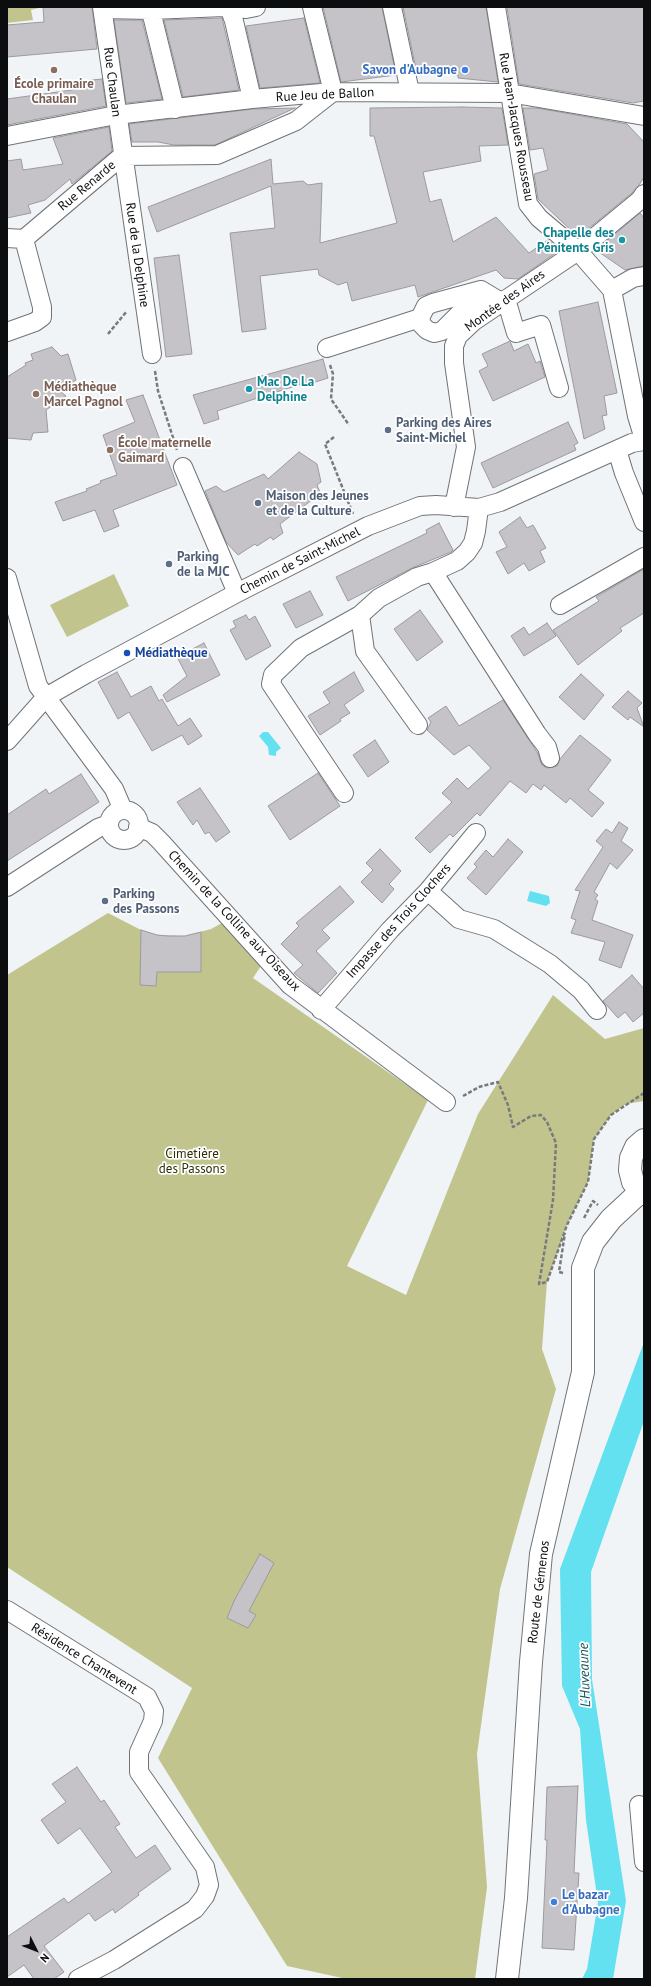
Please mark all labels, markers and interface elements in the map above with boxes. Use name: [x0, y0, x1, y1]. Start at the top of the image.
street label: Rue Chaulan: [100, 46, 124, 118]
street label: Rue Jean-Jacques Rousseau: [495, 51, 537, 203]
place label: Savon d'Aubagne: [363, 62, 457, 78]
marker: École primaire Chaulan: [49, 65, 59, 75]
marker: Savon d'Aubagne: [460, 65, 470, 75]
place label: École primaire Chaulan: [14, 76, 94, 107]
street label: Rue Jeu de Ballon: [275, 85, 375, 105]
street label: Rue Renarde: [55, 158, 119, 214]
street label: Rue de la Delphine: [122, 202, 152, 308]
place label: Chapelle des Pénitents Gris: [537, 225, 614, 256]
marker: Chapelle des Pénitents Gris: [617, 235, 627, 245]
street label: Montée des Aires: [462, 267, 548, 335]
place label: Mac De La Delphine: [257, 374, 314, 405]
place label: Médiathèque Marcel Pagnol: [44, 379, 123, 410]
marker: Mac De La Delphine: [244, 384, 254, 394]
marker: Médiathèque Marcel Pagnol: [31, 389, 41, 399]
place label: Parking des Aires Saint-Michel: [396, 415, 492, 446]
marker: Parking des Aires Saint-Michel: [383, 425, 393, 435]
place label: École maternelle Gaimard: [118, 435, 211, 466]
marker: École maternelle Gaimard: [105, 445, 115, 455]
place label: Maison des Jeunes et de la Culture: [266, 488, 369, 519]
marker: Maison des Jeunes et de la Culture: [253, 498, 263, 508]
street label: Chemin de Saint-Michel: [237, 524, 363, 598]
place label: Parking de la MJC: [177, 549, 229, 580]
marker: Parking de la MJC: [164, 559, 174, 569]
place label: Médiathèque: [135, 645, 208, 661]
marker: Médiathèque: [122, 648, 132, 658]
street label: Chemin de la Colline aux Oiseaux: [165, 847, 303, 995]
street label: Impasse des Trois Clochers: [343, 861, 455, 981]
place label: Parking des Passons: [113, 886, 179, 917]
marker: Parking des Passons: [100, 896, 110, 906]
park label: Cimetière des Passons: [159, 1146, 225, 1177]
street label: Route de Gémenos: [525, 1540, 553, 1644]
street label: Résidence Chantevent: [28, 1620, 140, 1698]
water label: L'Huveaune: [575, 1643, 595, 1707]
place label: Le bazar d'Aubagne: [562, 1887, 620, 1918]
marker: Le bazar d'Aubagne: [549, 1897, 559, 1907]
north arrow: [16, 1930, 56, 1970]
text: N: [37, 1951, 53, 1965]

